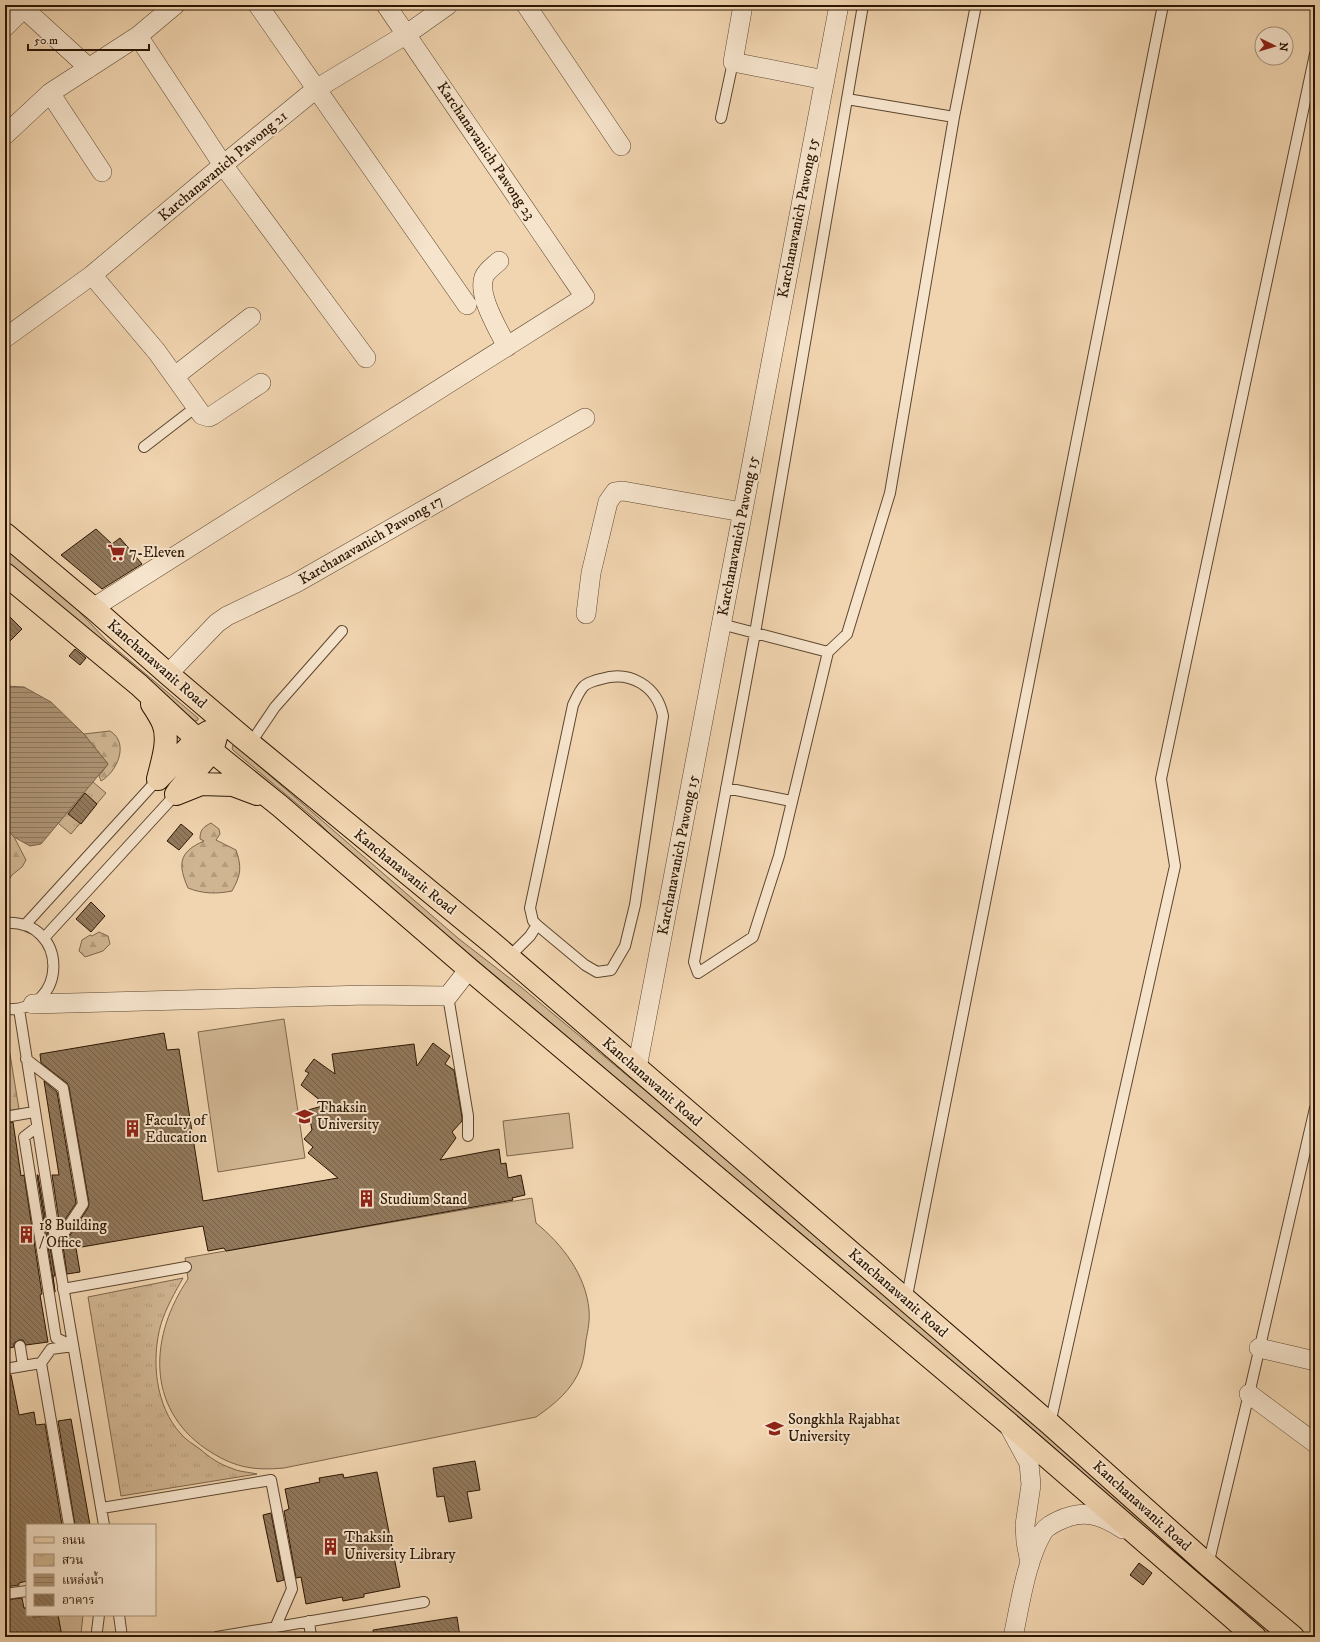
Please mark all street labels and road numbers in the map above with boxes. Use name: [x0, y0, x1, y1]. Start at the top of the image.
street label: Karchanavanich Pawong 23: [433, 78, 539, 224]
street label: Karchanavanich Pawong 21: [155, 106, 291, 226]
street label: Karchanavanich Pawong 15: [773, 136, 823, 300]
street label: Karchanavanich Pawong 15: [713, 454, 763, 618]
street label: Karchanavanich Pawong 17: [296, 491, 446, 589]
street label: Kanchanawanit Road: [103, 615, 211, 713]
street label: Karchanavanich Pawong 15: [653, 773, 703, 937]
street label: Kanchanawanit Road: [350, 825, 460, 919]
street label: Kanchanawanit Road: [598, 1033, 706, 1131]
street label: Kanchanawanit Road: [844, 1244, 952, 1342]
street label: Kanchanawanit Road: [1089, 1457, 1196, 1556]

